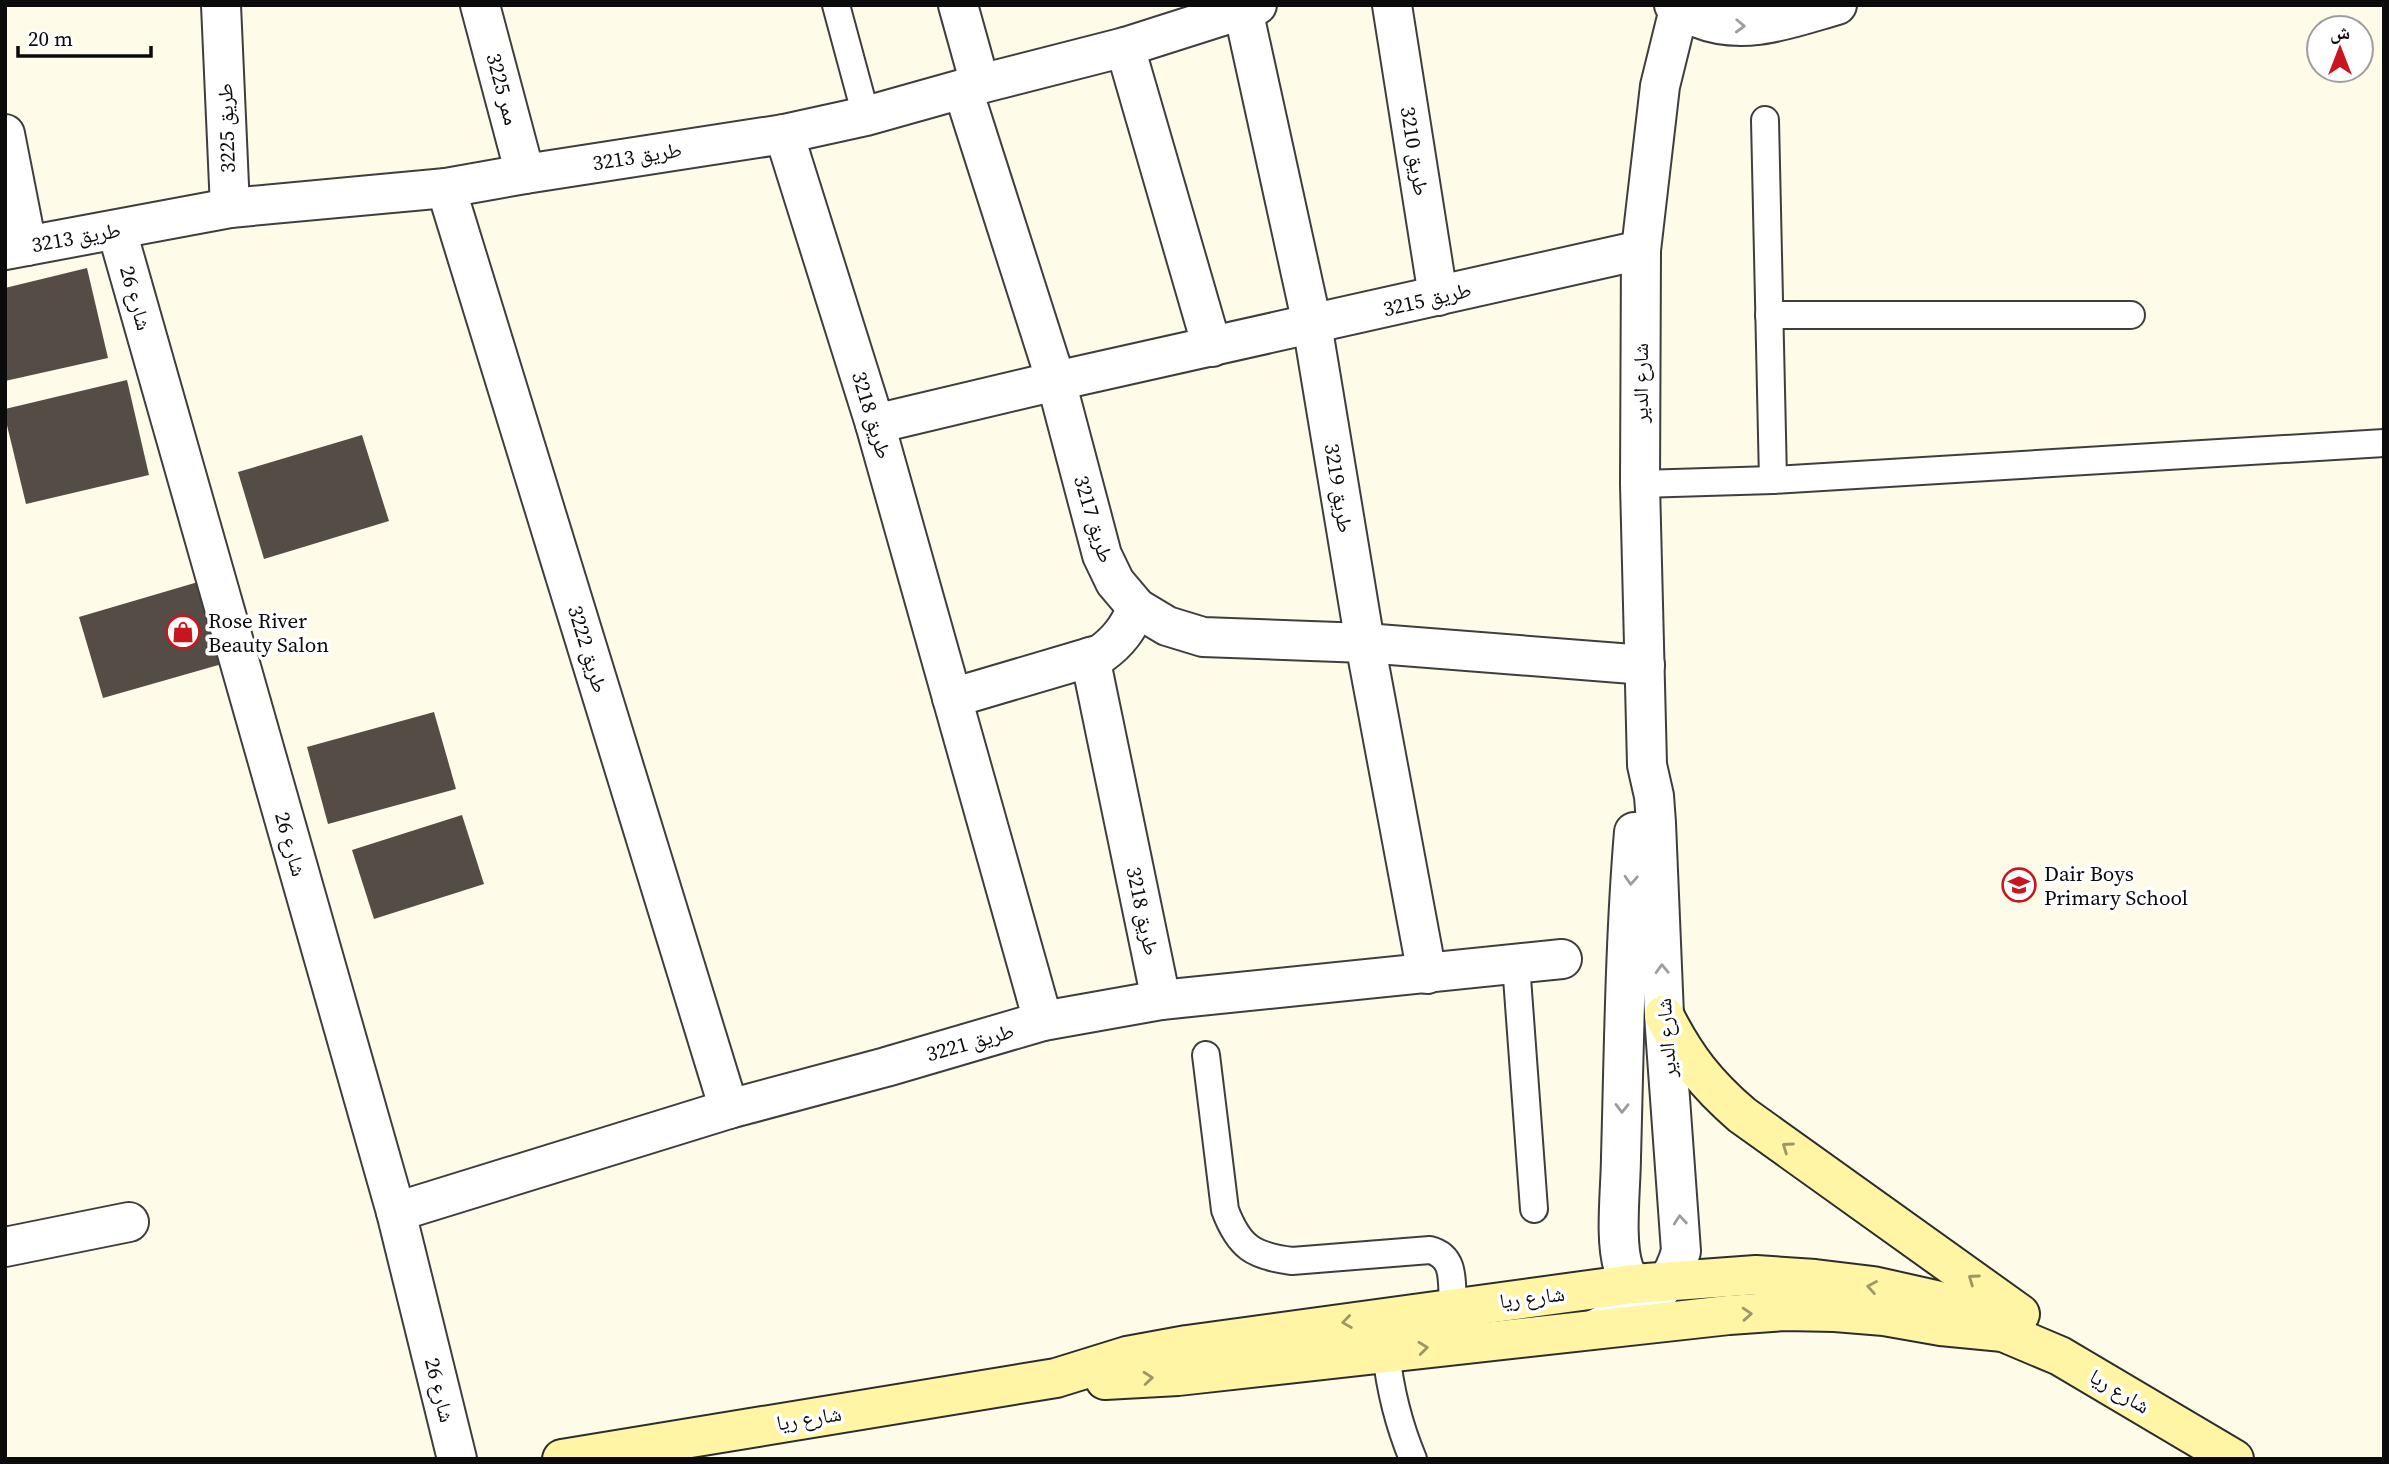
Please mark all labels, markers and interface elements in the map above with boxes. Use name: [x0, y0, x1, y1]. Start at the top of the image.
scale bar: [18, 14, 150, 58]
north arrow: [2305, 14, 2375, 84]
one-way arrow: [1734, 18, 1745, 33]
text: ش: [2330, 19, 2350, 45]
text: 20 m: [28, 24, 73, 53]
street label: ممر 3225: [479, 50, 527, 128]
street label: طريق 3225: [210, 83, 242, 173]
street label: طريق 3210: [1394, 104, 1436, 198]
street label: طريق 3213: [590, 135, 684, 177]
street label: طريق 3213: [29, 215, 123, 259]
street label: شارع 26: [113, 262, 159, 334]
street label: طريق 3215: [1380, 275, 1474, 323]
street label: شارع الدير: [1626, 343, 1655, 424]
street label: طريق 3218: [845, 368, 899, 462]
street label: طريق 3219: [1318, 441, 1360, 535]
street label: طريق 3217: [1067, 472, 1121, 566]
street label: طريق 3222: [561, 602, 615, 696]
place label: Rose River Beauty Salon: [208, 606, 329, 659]
shop icon: Rose River Beauty Salon: [164, 613, 202, 651]
street label: شارع 26: [268, 808, 314, 880]
place label: Dair Boys Primary School: [2044, 859, 2188, 912]
street label: طريق 3218: [1119, 864, 1167, 958]
school or university icon: Dair Boys Primary School: [2000, 866, 2038, 904]
one-way arrow: [1624, 875, 1639, 886]
one-way arrow: [1654, 963, 1669, 974]
street label: شارع الدير: [1649, 997, 1683, 1080]
street label: طريق 3221: [923, 1016, 1017, 1068]
one-way arrow: [1615, 1102, 1630, 1113]
one-way arrow: [1782, 1143, 1795, 1155]
one-way arrow: [1673, 1214, 1688, 1225]
one-way arrow: [1968, 1274, 1981, 1287]
street label: شارع ريا: [1498, 1279, 1566, 1315]
one-way arrow: [1866, 1280, 1878, 1295]
one-way arrow: [1741, 1307, 1752, 1322]
one-way arrow: [1341, 1314, 1353, 1329]
one-way arrow: [1417, 1340, 1429, 1355]
street label: شارع 26: [418, 1355, 462, 1425]
street label: شارع ريا: [2084, 1362, 2156, 1420]
one-way arrow: [1143, 1371, 1154, 1386]
street label: شارع ريا: [774, 1399, 844, 1437]

